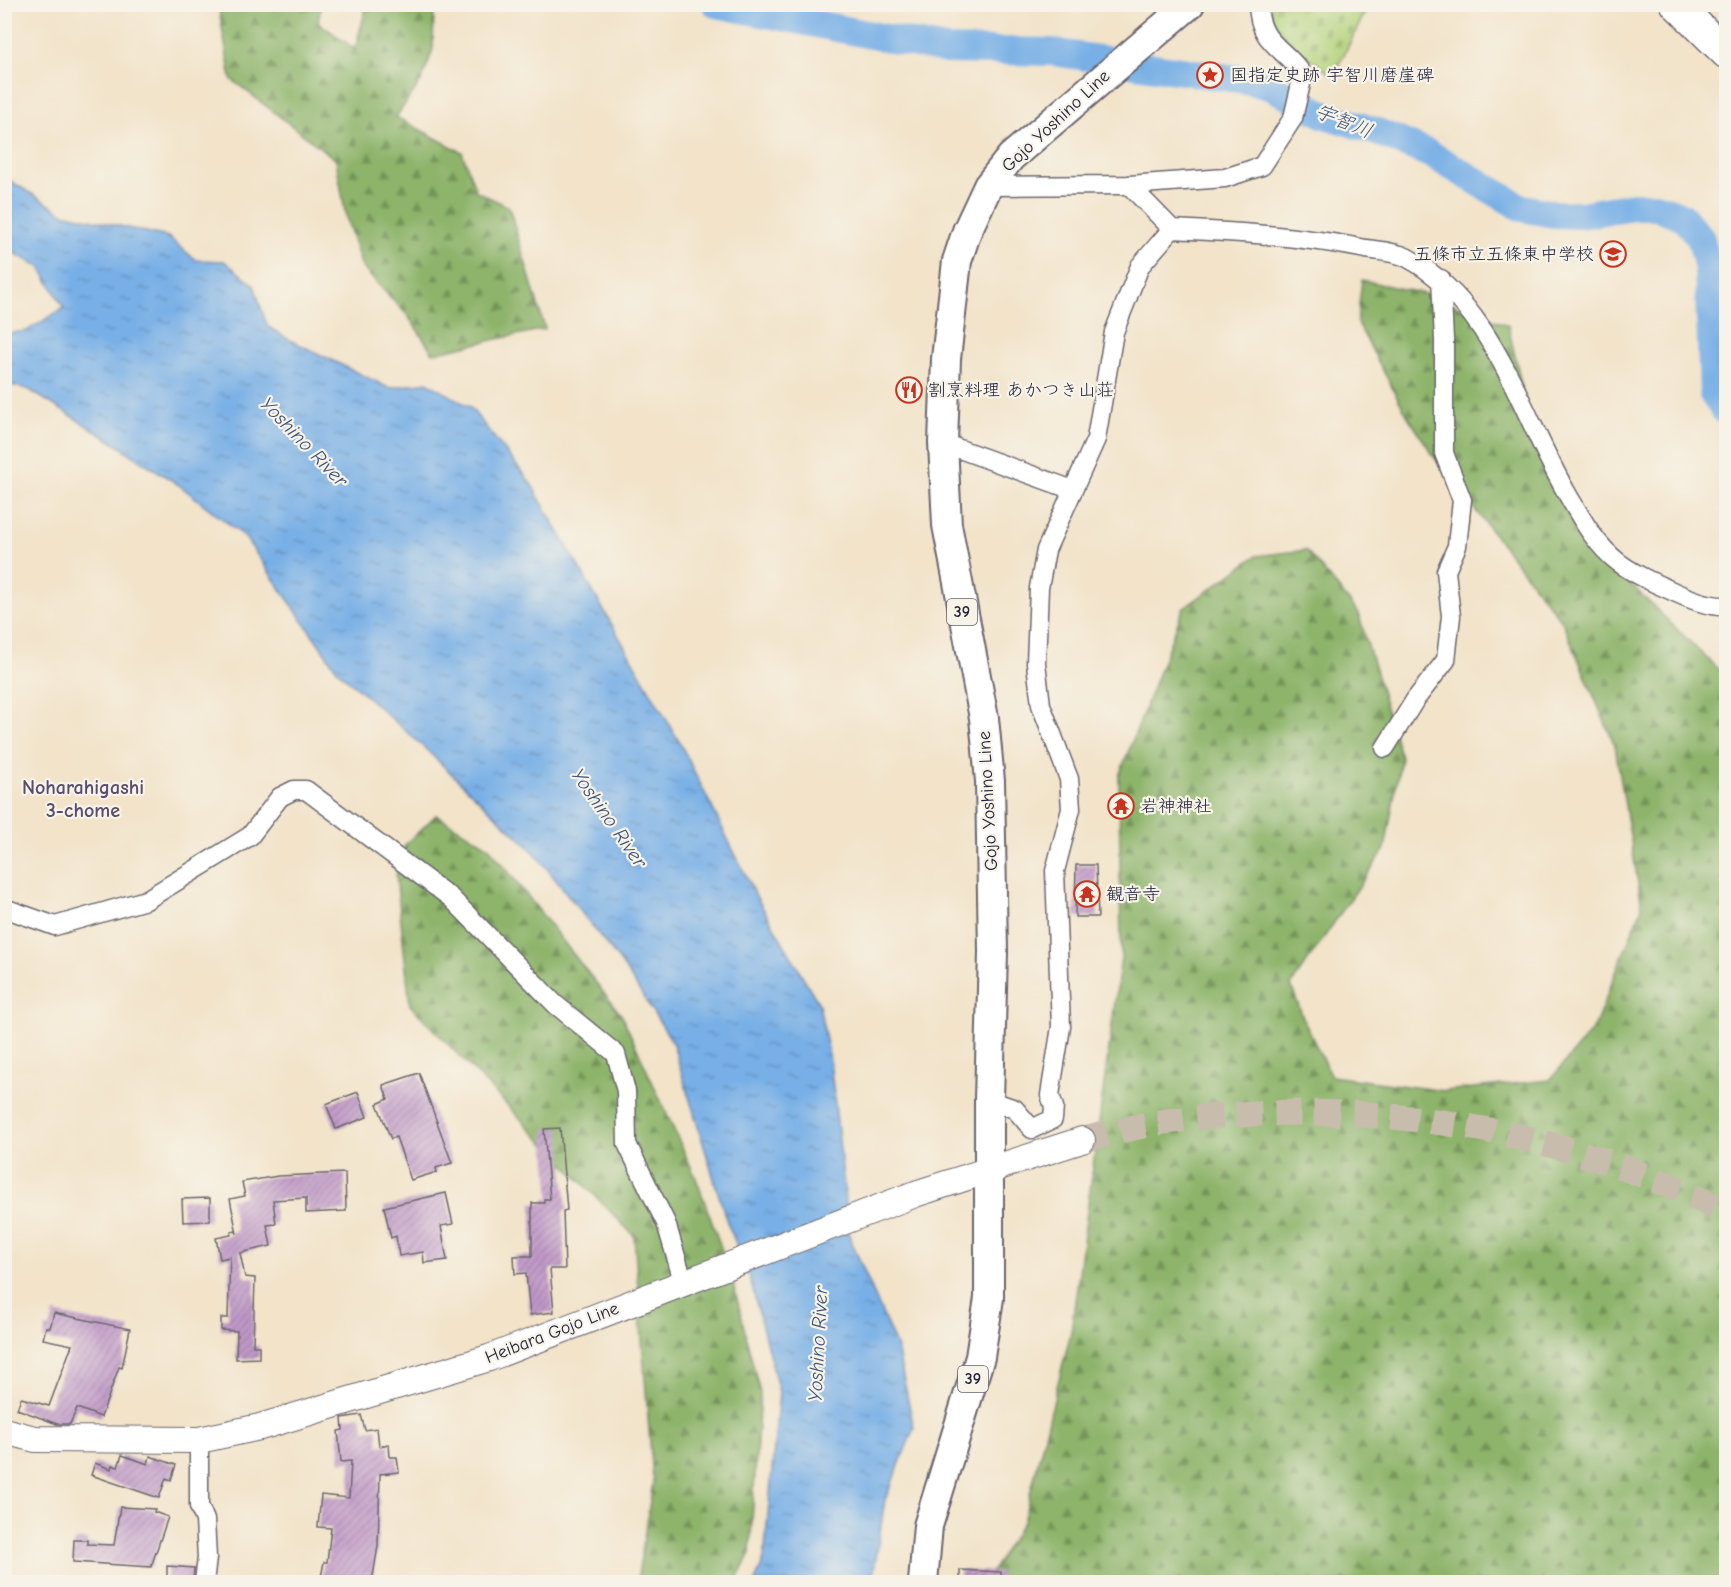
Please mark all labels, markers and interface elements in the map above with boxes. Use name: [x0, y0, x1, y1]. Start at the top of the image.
place icon: 国指定史跡 宇智川磨崖碑: [1195, 60, 1225, 90]
place label: 国指定史跡 宇智川磨崖碑: [1230, 65, 1434, 86]
street label: Gojo Yoshino Line: [998, 66, 1114, 176]
water label: 宇智川: [1312, 99, 1376, 143]
school or university icon: 五條市立五條東中学校: [1598, 239, 1628, 269]
place label: 五條市立五條東中学校: [1414, 244, 1594, 265]
restaurant icon: 割烹料理 あかつき山荘: [894, 375, 924, 405]
place label: 割烹料理 あかつき山荘: [928, 380, 1114, 401]
water label: Yoshino River: [255, 392, 353, 492]
road number: 39: [947, 599, 977, 625]
street label: Gojo Yoshino Line: [974, 731, 1002, 871]
water label: Yoshino River: [566, 764, 652, 873]
district label: Noharahigashi 3-chome: [22, 776, 144, 822]
temple icon: 岩神神社: [1106, 791, 1136, 821]
place label: 岩神神社: [1140, 796, 1212, 817]
temple icon: 観音寺: [1072, 879, 1102, 909]
place label: 観音寺: [1106, 884, 1160, 905]
water label: Yoshino River: [803, 1284, 833, 1403]
street label: Heibara Gojo Line: [482, 1298, 622, 1368]
road number: 39: [958, 1366, 988, 1392]

